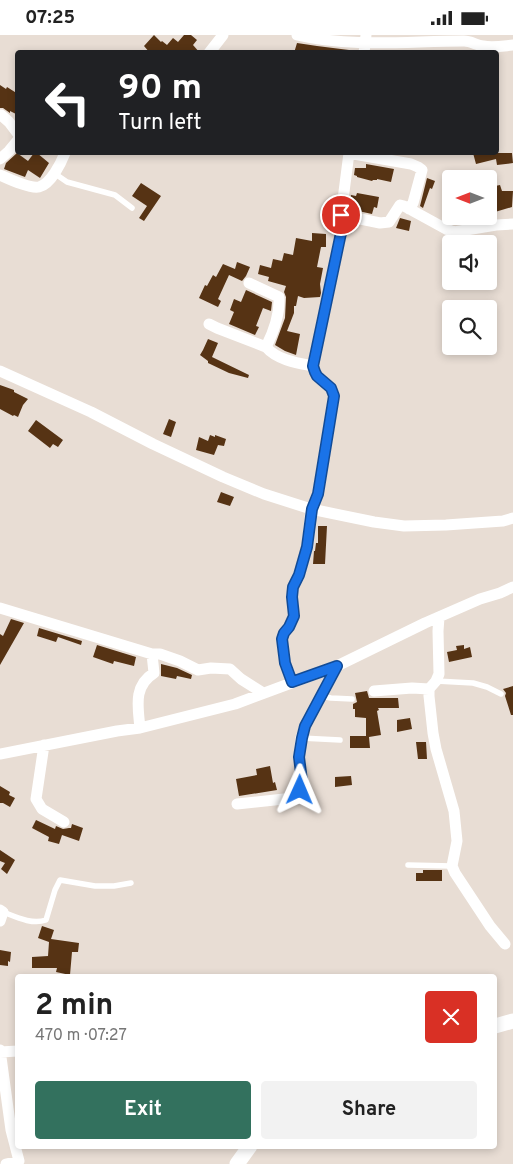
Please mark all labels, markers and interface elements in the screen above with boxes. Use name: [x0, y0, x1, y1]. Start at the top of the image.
text: 07:25: [25, 6, 75, 30]
text: 90 m: [118, 67, 202, 111]
icon: left: [35, 70, 100, 135]
text: Turn left: [118, 110, 201, 137]
north arrow: [442, 170, 498, 225]
map controls: [442, 170, 497, 355]
pin: [320, 194, 362, 236]
icon: arrive: [327, 201, 355, 229]
button: sound: [442, 235, 497, 290]
button: search: [442, 300, 497, 355]
position arrow: [273, 763, 325, 815]
text: 2 min: [35, 988, 113, 1025]
button: close: [425, 991, 477, 1043]
text: 470 m · 07:27: [35, 1026, 127, 1046]
button: Exit: [35, 1081, 251, 1139]
button: Share: [261, 1081, 477, 1139]

